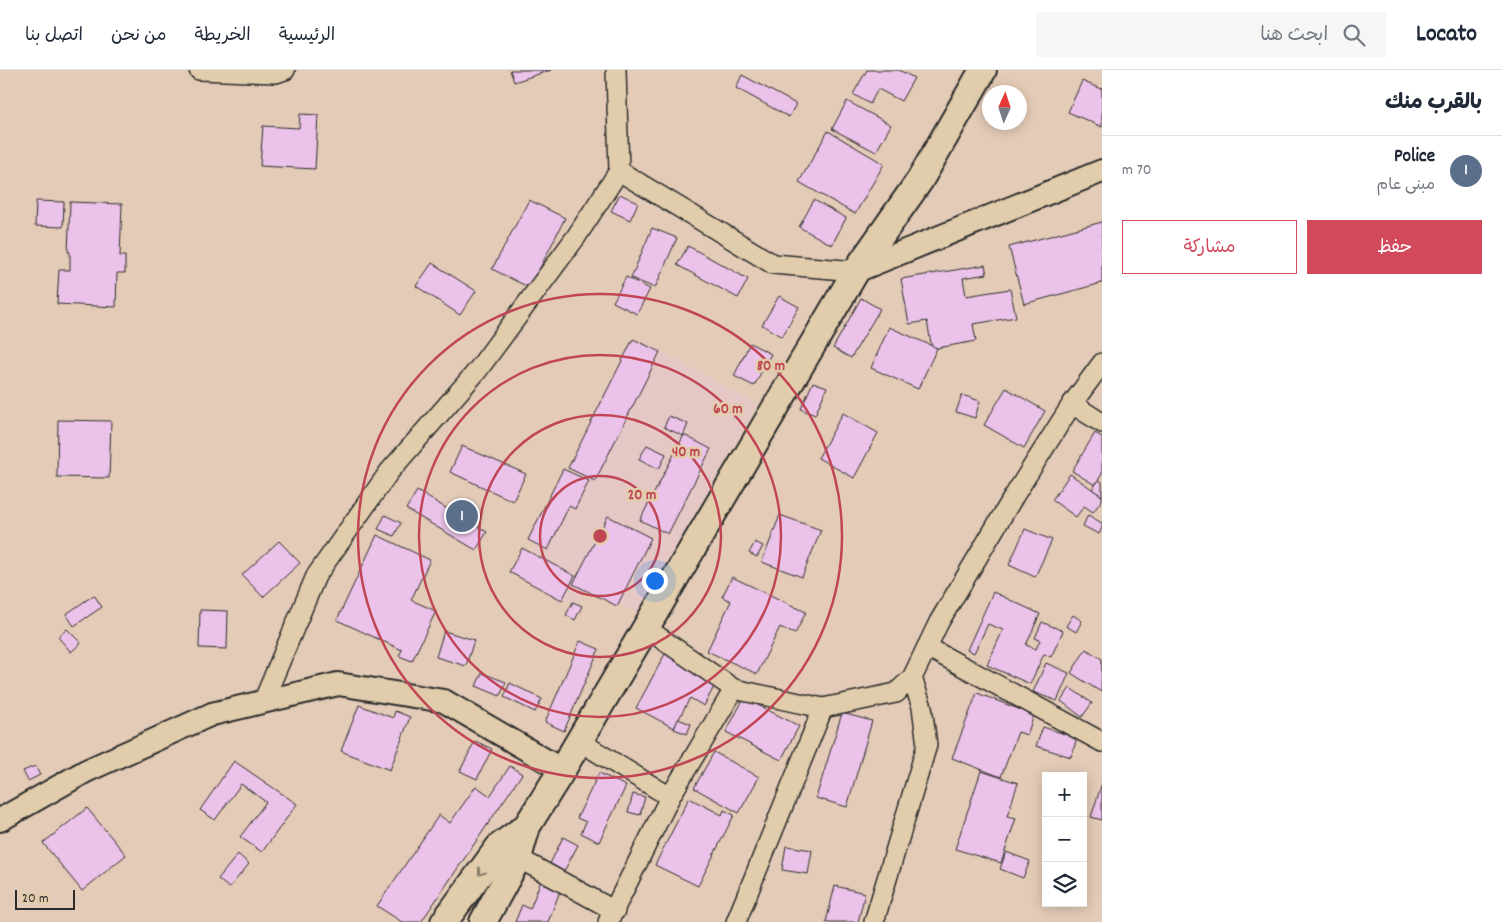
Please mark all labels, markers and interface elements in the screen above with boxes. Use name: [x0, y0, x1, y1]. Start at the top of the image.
search box: [1036, 12, 1386, 57]
text: Locato: [1416, 18, 1477, 52]
icon: search: [1340, 21, 1368, 49]
text: ابحث هنا: [1260, 23, 1328, 50]
text: اتصل بنا: [25, 24, 83, 49]
text: من نحن: [111, 24, 167, 49]
text: الخريطة: [195, 24, 251, 49]
text: الرئيسية: [279, 24, 335, 49]
north arrow: [982, 85, 1027, 130]
text: بالقرب منك: [1385, 89, 1482, 119]
text: Police: [1394, 144, 1435, 171]
text: 70 m: [1122, 159, 1152, 182]
text: 1: [1464, 159, 1468, 182]
text: مبنى عام: [1377, 174, 1435, 197]
button: مشاركة: [1122, 220, 1297, 274]
button: حفظ: [1307, 220, 1482, 274]
text: 80 m: [757, 356, 785, 378]
text: 60 m: [713, 399, 743, 421]
text: 40 m: [672, 442, 700, 464]
text: 20 m: [628, 485, 656, 507]
pin: 1: [446, 497, 478, 535]
centre of rings: [591, 527, 609, 545]
your location: [642, 568, 668, 594]
map controls: [1042, 772, 1087, 907]
button: +: [1042, 772, 1087, 817]
button: −: [1042, 817, 1087, 862]
button: layers: [1042, 862, 1087, 907]
one-way arrow: [477, 867, 487, 876]
scale bar: [15, 887, 75, 910]
text: 20 m: [22, 889, 49, 909]

